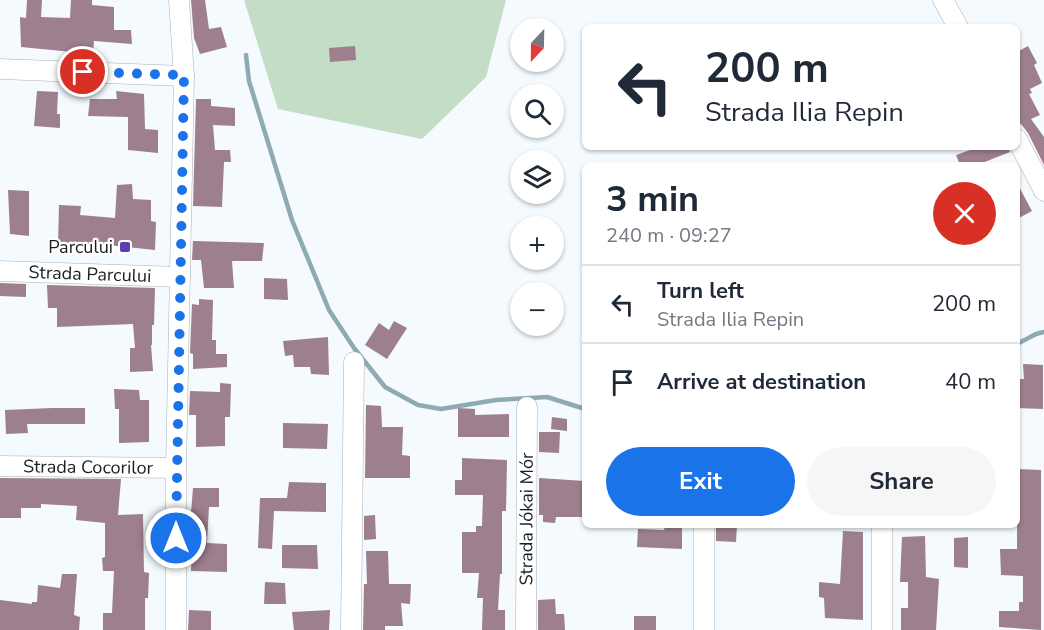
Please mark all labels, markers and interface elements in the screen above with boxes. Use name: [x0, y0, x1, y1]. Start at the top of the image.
north arrow: [510, 18, 564, 72]
map controls: [510, 18, 564, 336]
text: 200 m: [705, 40, 829, 97]
pin: [57, 46, 108, 97]
icon: left: [606, 48, 684, 126]
icon: arrive: [66, 55, 99, 88]
button: search: [510, 84, 564, 138]
text: Strada Ilia Repin: [705, 94, 904, 131]
button: layers: [510, 150, 564, 204]
text: 3 min: [606, 175, 699, 224]
button: close: [933, 182, 996, 245]
button: +: [510, 216, 564, 270]
text: 240 m · 09:27: [606, 222, 732, 249]
place label: Parcului: [48, 235, 113, 259]
marker: Parcului: [118, 240, 132, 254]
street label: Strada Parcului: [28, 260, 152, 288]
text: Turn left: [657, 276, 744, 306]
button: −: [510, 282, 564, 336]
icon: left: [606, 288, 639, 321]
text: 200 m: [932, 289, 996, 319]
text: Strada Ilia Repin: [657, 306, 804, 333]
icon: arrive: [606, 366, 639, 399]
text: Arrive at destination: [657, 367, 866, 397]
text: 40 m: [945, 367, 996, 397]
button: Exit: [606, 447, 795, 516]
button: Share: [807, 447, 996, 516]
street label: Strada Jókai Mór: [514, 452, 539, 586]
street label: Strada Cocorilor: [23, 454, 154, 480]
position arrow: [144, 506, 208, 570]

